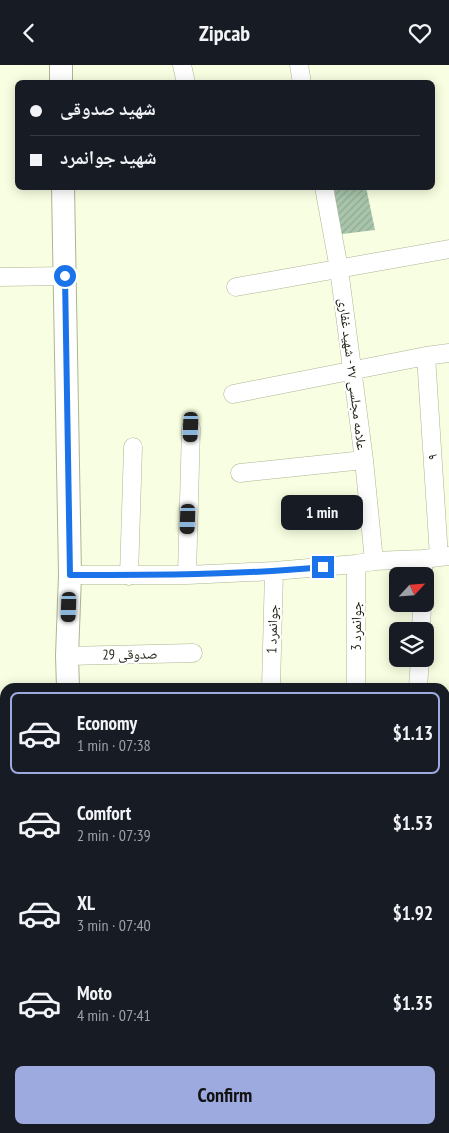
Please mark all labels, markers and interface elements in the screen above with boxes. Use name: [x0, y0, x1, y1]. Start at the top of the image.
icon: back: [15, 19, 43, 47]
text: Zipcab: [199, 19, 250, 47]
icon: heart: [406, 19, 434, 47]
text: شهید صدوقی: [60, 96, 156, 120]
text: شهید جوانمرد: [60, 145, 157, 169]
route start: [54, 265, 76, 287]
street label: علامه مجلسی ۳۷ - شهید غفاری: [335, 297, 371, 451]
car: [182, 412, 199, 442]
street label: ۹: [423, 453, 441, 461]
callout: 1 min: [282, 495, 364, 529]
text: 1 min: [306, 502, 338, 522]
car: [179, 504, 196, 534]
route end: [312, 556, 334, 578]
north arrow: [389, 567, 434, 613]
map controls: [389, 567, 434, 667]
car: [60, 592, 77, 622]
street label: جوانمرد 3: [347, 601, 365, 651]
street label: جوانمرد 1: [262, 604, 282, 654]
button: layers: [389, 622, 434, 667]
street label: صدوقی 29: [102, 645, 158, 663]
icon: car: [17, 711, 62, 756]
text: Economy: [77, 711, 137, 735]
text: $1.13: [393, 721, 433, 745]
text: 1 min · 07:38: [77, 735, 151, 755]
icon: car: [17, 801, 62, 846]
text: Comfort: [77, 801, 131, 825]
text: $1.53: [393, 811, 433, 835]
text: 2 min · 07:39: [77, 825, 151, 845]
icon: car: [17, 891, 62, 936]
text: XL: [77, 891, 95, 915]
text: $1.92: [393, 901, 433, 925]
text: 3 min · 07:40: [77, 915, 151, 935]
icon: car: [17, 981, 62, 1026]
text: Moto: [77, 981, 112, 1005]
text: $1.35: [393, 991, 433, 1015]
text: 4 min · 07:41: [77, 1005, 151, 1025]
button: Confirm: [15, 1066, 435, 1124]

